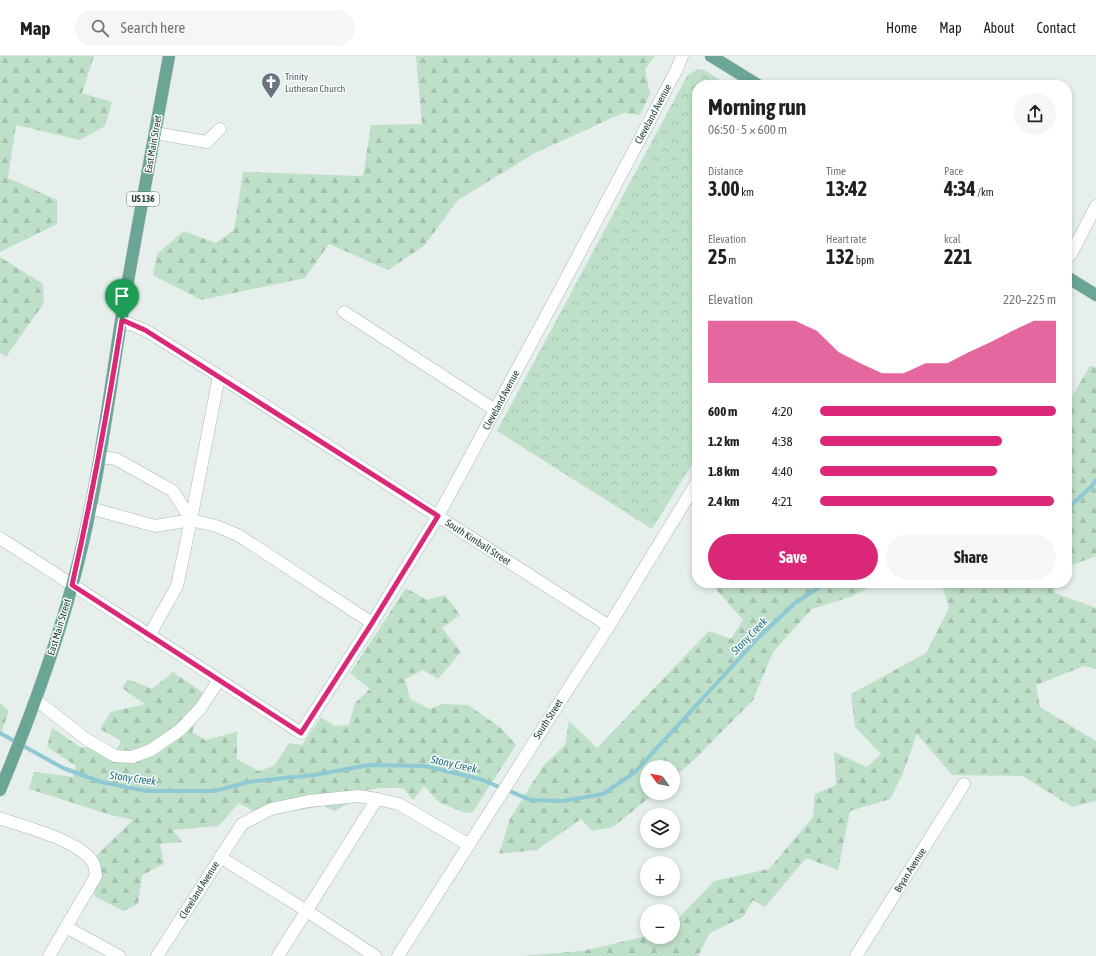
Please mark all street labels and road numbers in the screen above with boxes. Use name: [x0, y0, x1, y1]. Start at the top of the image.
street label: Cleveland Avenue: [633, 82, 674, 146]
street label: East Main Street: [143, 114, 164, 174]
road number: US 136: [127, 192, 159, 206]
street label: Cleveland Avenue: [481, 368, 522, 432]
street label: South Kimball Street: [443, 517, 513, 567]
street label: East Main Street: [45, 597, 73, 657]
street label: South Street: [531, 697, 565, 741]
street label: Bryan Avenue: [892, 845, 928, 894]
street label: Cleveland Avenue: [177, 859, 221, 921]

